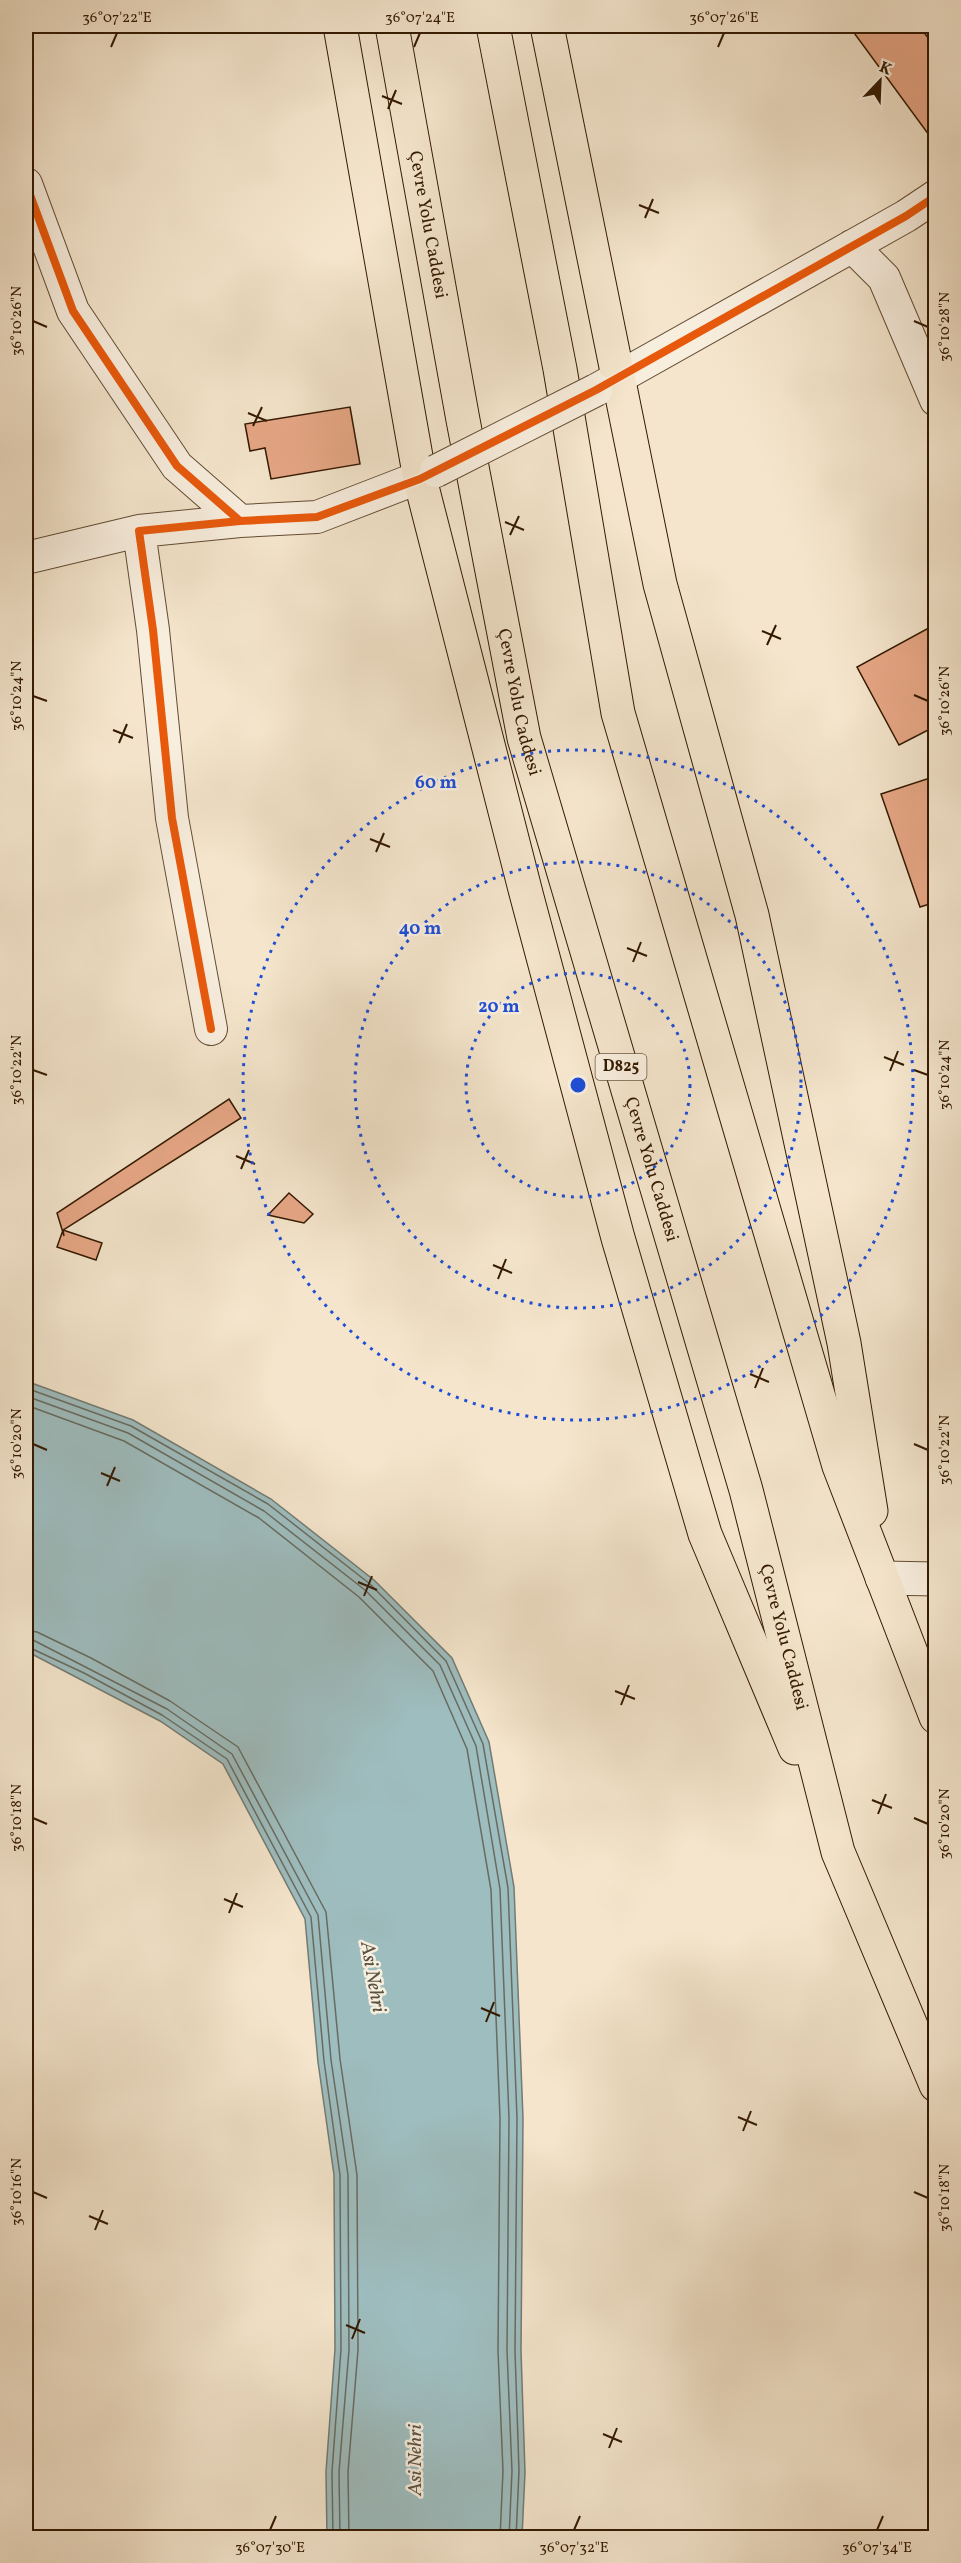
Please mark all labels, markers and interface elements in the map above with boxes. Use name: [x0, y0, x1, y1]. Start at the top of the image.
text: 36°07'22"E: [82, 8, 152, 29]
text: 36°07'24"E: [385, 8, 455, 29]
text: 36°07'26"E: [689, 8, 759, 29]
north arrow: [850, 51, 910, 111]
text: K: [875, 57, 895, 82]
street label: Çevre Yolu Caddesi: [402, 149, 453, 301]
text: 36°10'26"N: [7, 286, 28, 356]
text: 36°10'28"N: [935, 292, 956, 362]
street label: Çevre Yolu Caddesi: [491, 627, 547, 779]
text: 36°10'24"N: [7, 661, 28, 731]
text: 36°10'26"N: [935, 666, 956, 736]
text: 60 m: [415, 771, 457, 796]
text: 40 m: [399, 917, 441, 942]
text: 20 m: [478, 995, 520, 1020]
text: 36°10'22"N: [7, 1035, 28, 1105]
text: 36°10'24"N: [935, 1040, 956, 1110]
road number: D825: [596, 1054, 646, 1080]
centre of rings: [568, 1075, 588, 1095]
street label: Çevre Yolu Caddesi: [618, 1094, 685, 1245]
text: 36°10'20"N: [7, 1408, 28, 1480]
text: 36°10'22"N: [935, 1415, 956, 1485]
street label: Çevre Yolu Caddesi: [753, 1561, 814, 1713]
text: 36°10'18"N: [7, 1784, 28, 1852]
text: 36°10'20"N: [935, 1788, 956, 1860]
water label: Asi Nehri: [352, 1938, 392, 2016]
text: 36°10'16"N: [7, 2158, 28, 2226]
text: 36°10'18"N: [935, 2164, 956, 2232]
water label: Asi Nehri: [402, 2423, 430, 2497]
text: 36°07'30"E: [235, 2538, 305, 2559]
text: 36°07'32"E: [539, 2538, 609, 2559]
text: 36°07'34"E: [842, 2538, 912, 2559]

